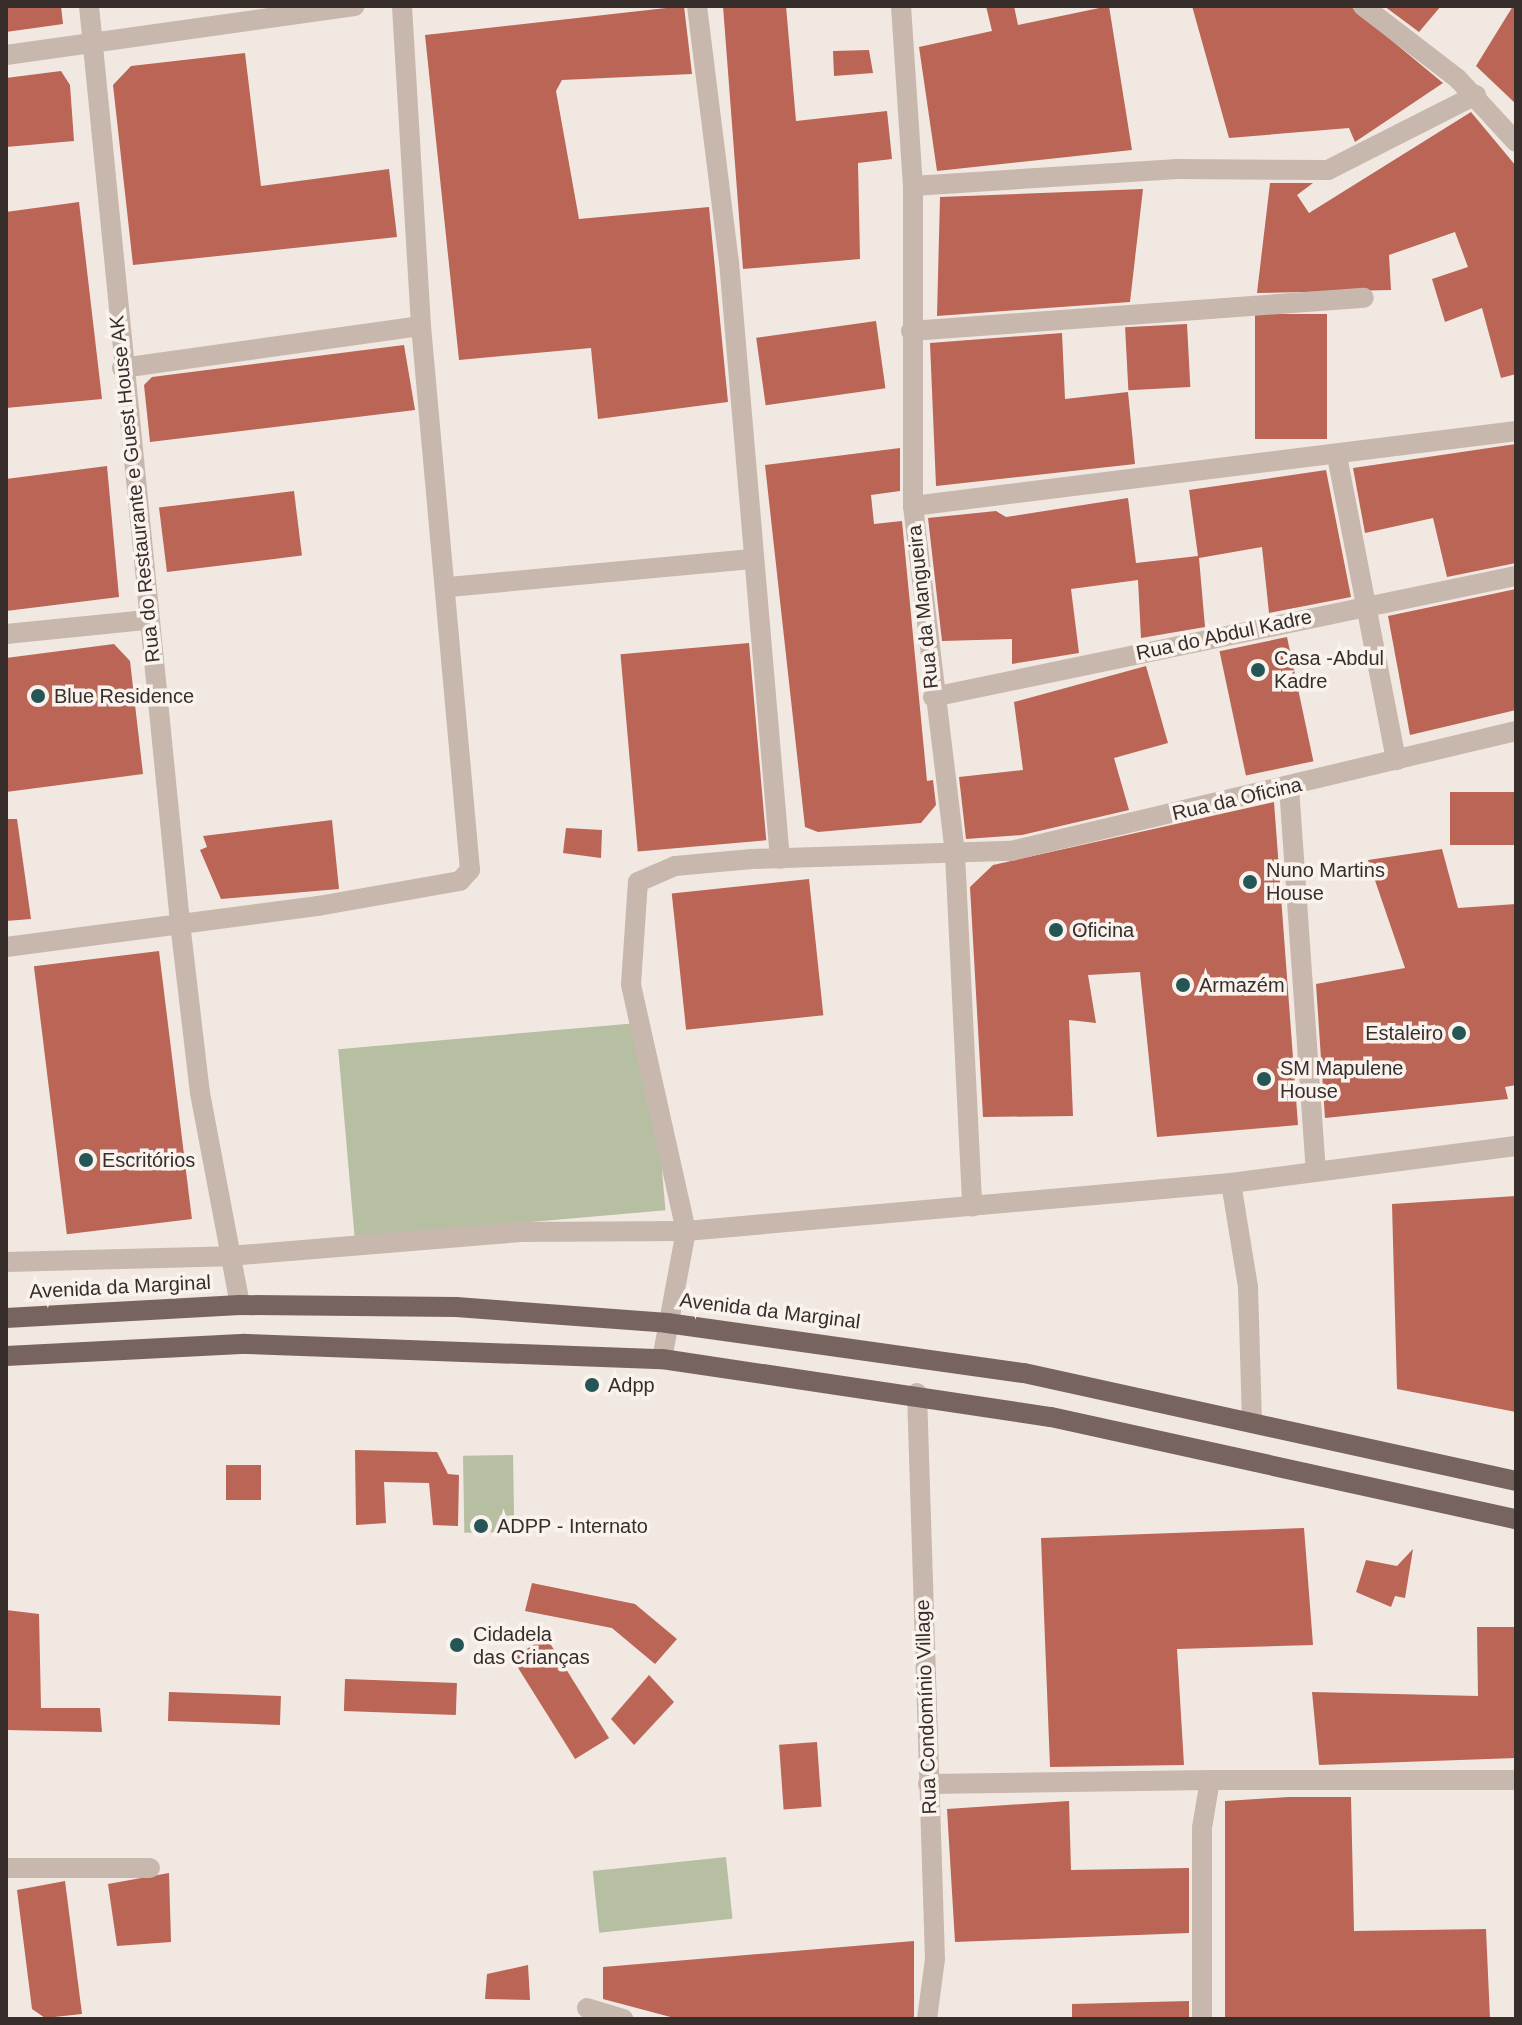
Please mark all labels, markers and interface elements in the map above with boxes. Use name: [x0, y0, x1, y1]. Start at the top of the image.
street label: Rua do Restaurante e Guest House AK: [105, 314, 165, 664]
street label: Rua da Mangueira: [902, 524, 944, 690]
street label: Rua do Abdul Kadre: [1133, 605, 1315, 665]
place label: Casa -Abdul Kadre: [1274, 646, 1384, 693]
marker: Casa -Abdul Kadre: [1249, 661, 1267, 679]
place label: Blue Residence: [54, 684, 194, 708]
marker: Blue Residence: [29, 687, 47, 705]
street label: Rua da Oficina: [1170, 772, 1304, 826]
place label: Nuno Martins House: [1266, 858, 1385, 905]
marker: Nuno Martins House: [1241, 873, 1259, 891]
place label: Oficina: [1072, 918, 1134, 942]
marker: Oficina: [1047, 921, 1065, 939]
place label: Armazém: [1199, 973, 1285, 997]
marker: Armazém: [1174, 976, 1192, 994]
place label: Estaleiro: [1365, 1021, 1443, 1045]
marker: Estaleiro: [1450, 1024, 1468, 1042]
place label: SM Mapulene House: [1280, 1056, 1403, 1103]
marker: SM Mapulene House: [1255, 1070, 1273, 1088]
place label: Escritórios: [102, 1148, 195, 1172]
marker: Escritórios: [77, 1151, 95, 1169]
street label: Avenida da Marginal: [29, 1270, 211, 1304]
street label: Avenida da Marginal: [678, 1288, 862, 1334]
place label: Adpp: [608, 1373, 655, 1397]
marker: Adpp: [583, 1376, 601, 1394]
place label: ADPP - Internato: [497, 1514, 648, 1538]
marker: ADPP - Internato: [472, 1517, 490, 1535]
street label: Rua Condomínio Village: [910, 1599, 942, 1815]
place label: Cidadela das Crianças: [473, 1622, 590, 1669]
marker: Cidadela das Crianças: [448, 1636, 466, 1654]

